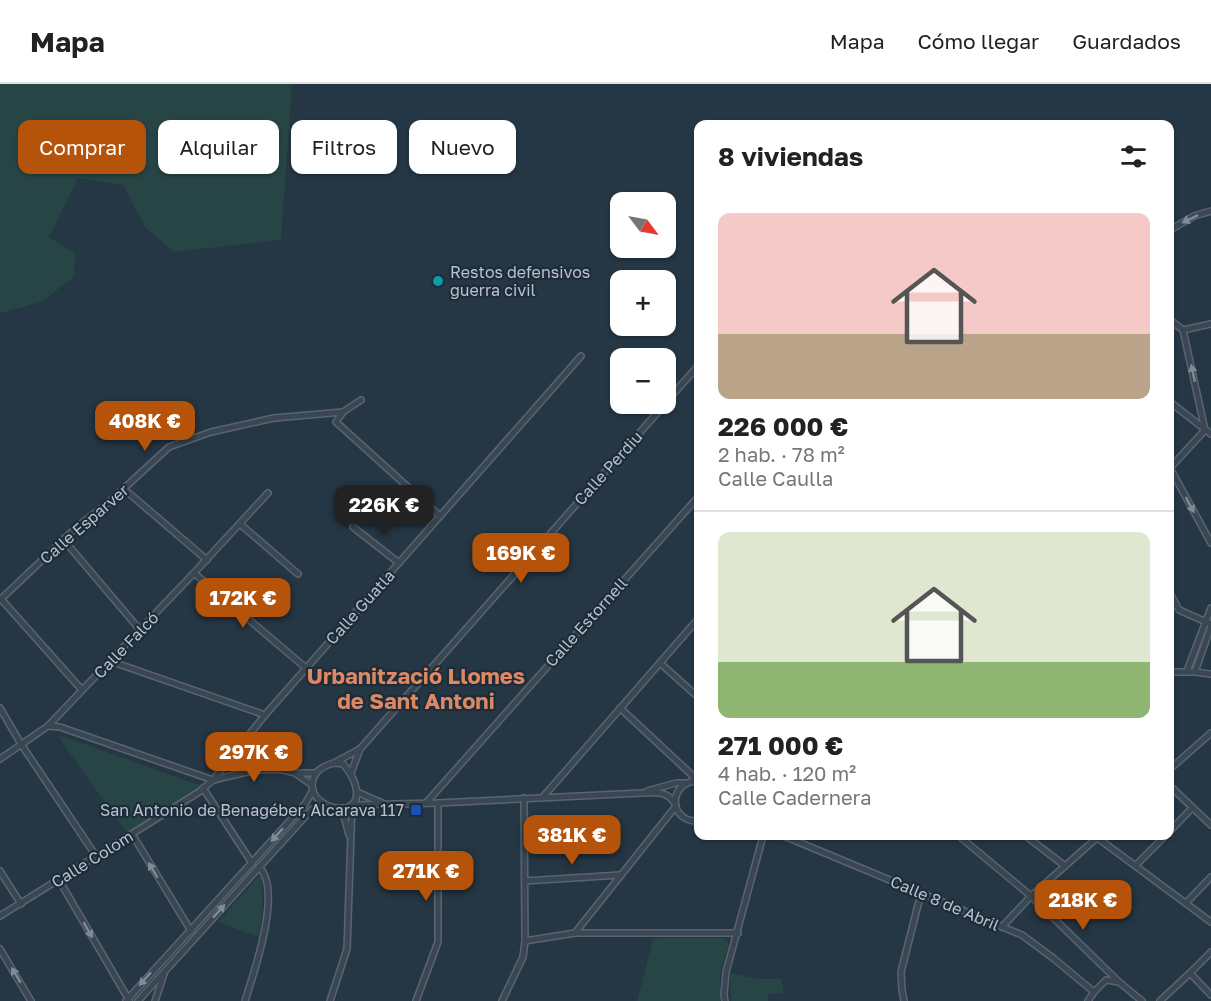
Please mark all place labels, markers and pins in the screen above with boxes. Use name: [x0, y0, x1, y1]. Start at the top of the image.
place label: Restos defensivos guerra civil: [450, 262, 590, 300]
marker: Restos defensivos guerra civil: [431, 274, 445, 288]
pin: 408K €: [96, 401, 194, 452]
pin: 226K €: [335, 485, 433, 536]
pin: 169K €: [472, 533, 570, 584]
pin: 172K €: [194, 578, 292, 629]
pin: 297K €: [205, 732, 303, 783]
place label: San Antonio de Benagéber, Alcarava 117: [100, 800, 404, 820]
marker: San Antonio de Benagéber, Alcarava 117: [409, 803, 423, 817]
pin: 381K €: [523, 815, 621, 866]
pin: 271K €: [377, 851, 475, 902]
pin: 218K €: [1034, 880, 1132, 931]

